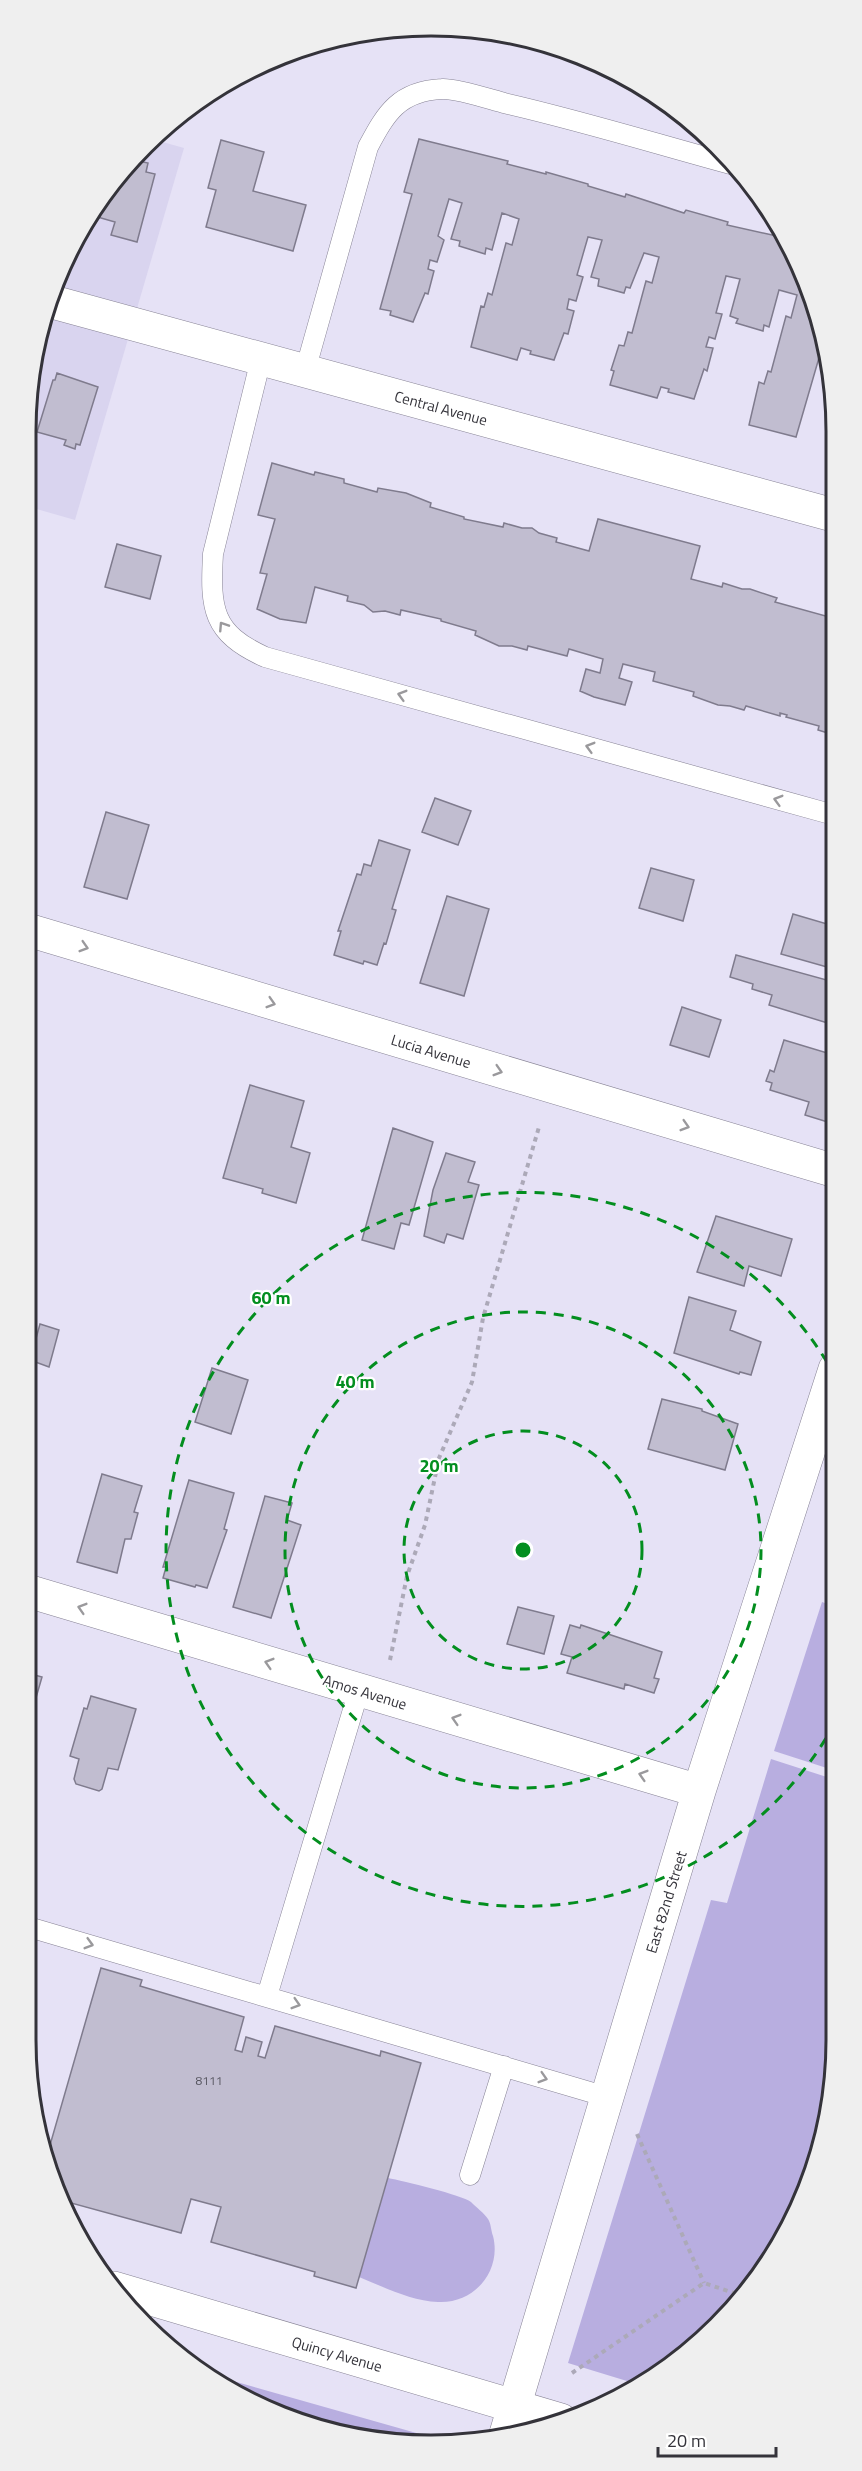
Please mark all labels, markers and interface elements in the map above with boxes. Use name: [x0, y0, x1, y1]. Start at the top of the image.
street label: Central Avenue: [392, 385, 490, 431]
one-way arrow: [220, 622, 231, 633]
one-way arrow: [397, 690, 408, 702]
one-way arrow: [585, 742, 595, 755]
one-way arrow: [773, 795, 783, 807]
one-way arrow: [78, 940, 89, 952]
one-way arrow: [265, 996, 276, 1008]
street label: Lucia Avenue: [388, 1028, 474, 1074]
one-way arrow: [492, 1064, 503, 1076]
one-way arrow: [679, 1119, 690, 1131]
text: 60 m: [251, 1284, 291, 1311]
text: 40 m: [335, 1368, 375, 1395]
text: 20 m: [419, 1452, 459, 1479]
centre of rings: [513, 1540, 533, 1560]
one-way arrow: [78, 1603, 88, 1615]
one-way arrow: [264, 1658, 275, 1670]
street label: Amos Avenue: [320, 1668, 410, 1716]
one-way arrow: [451, 1714, 462, 1726]
one-way arrow: [638, 1770, 649, 1782]
street label: East 82nd Street: [639, 1847, 693, 1956]
one-way arrow: [83, 1937, 93, 1949]
one-way arrow: [290, 1997, 301, 2009]
house number: 8111: [196, 2071, 222, 2090]
one-way arrow: [537, 2071, 548, 2083]
street label: Quincy Avenue: [289, 2330, 385, 2378]
scale bar: [658, 2420, 776, 2458]
text: 20 m: [667, 2427, 706, 2454]

